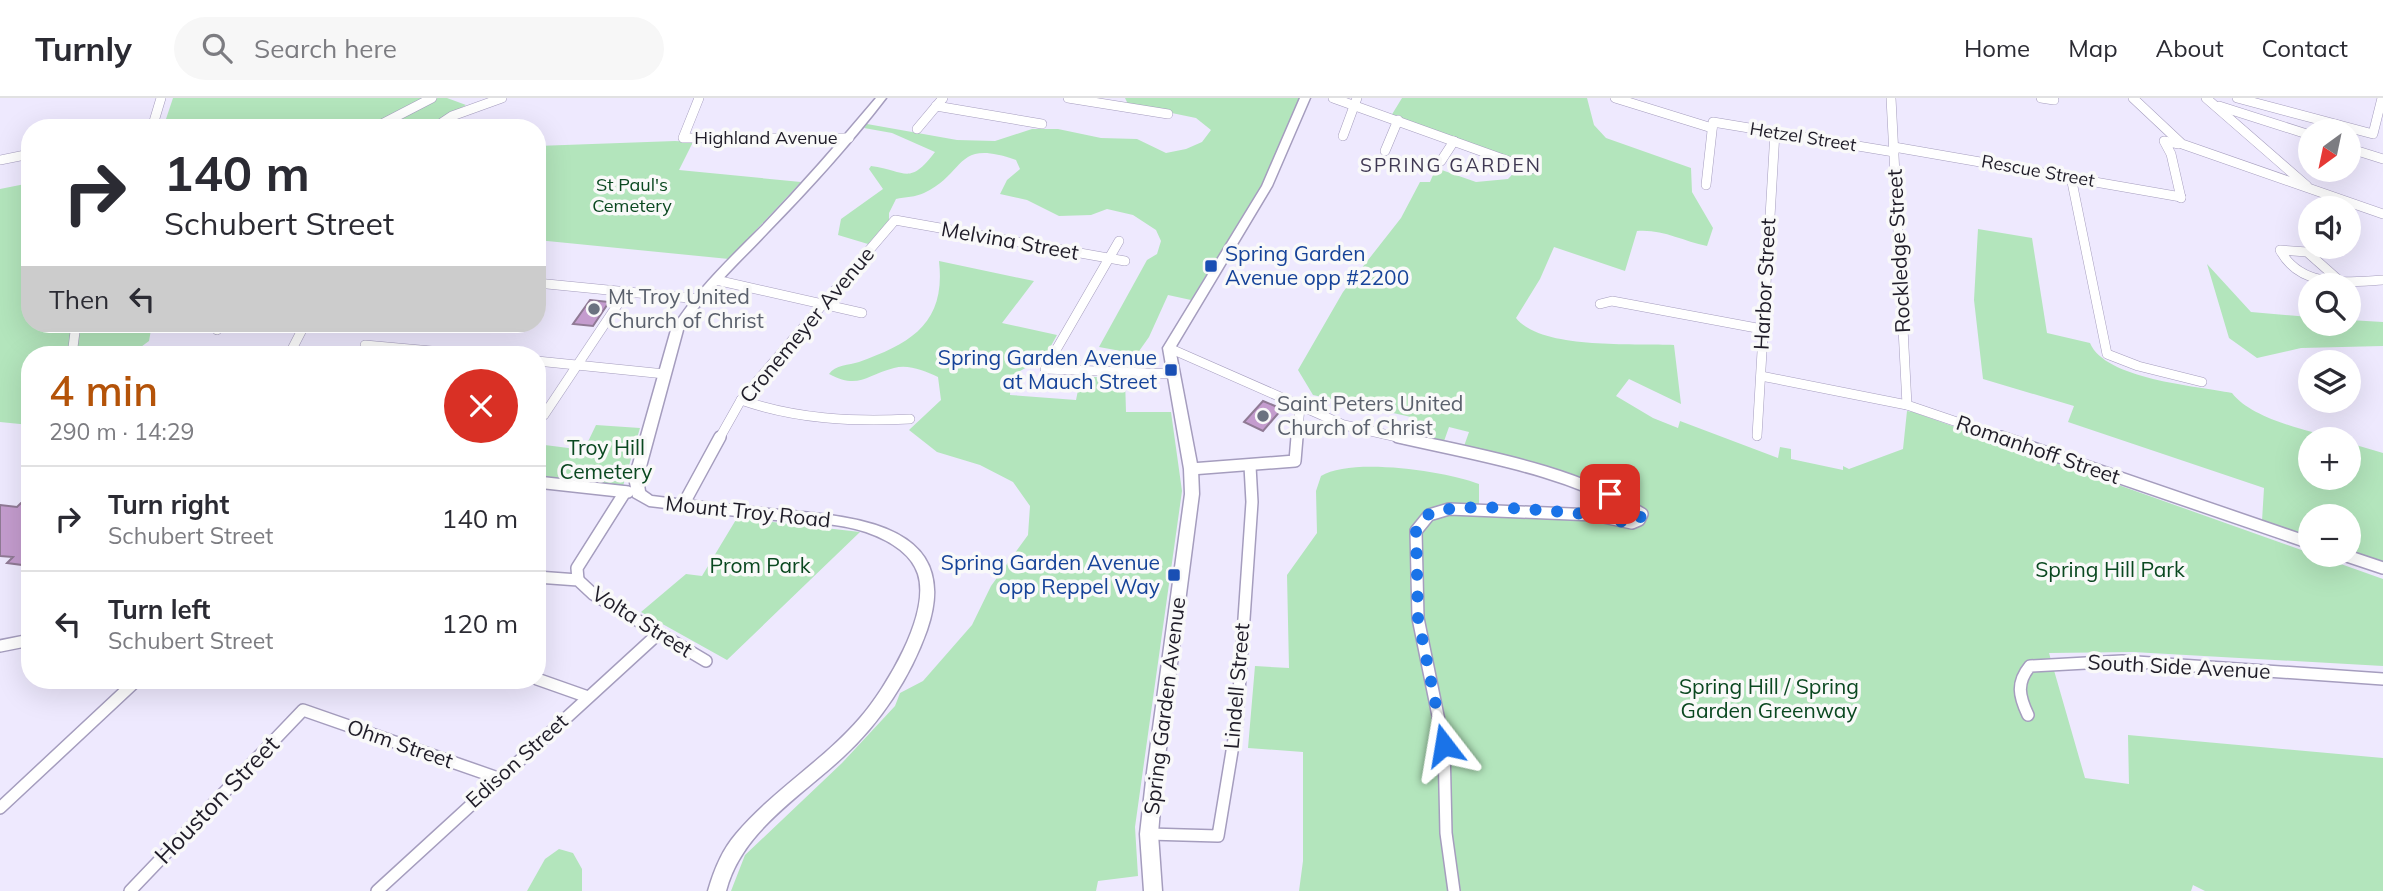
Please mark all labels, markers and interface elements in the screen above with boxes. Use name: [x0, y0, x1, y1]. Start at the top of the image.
search box: [174, 17, 664, 80]
text: Turnly: [35, 28, 132, 69]
icon: search: [198, 29, 236, 67]
text: Search here: [254, 32, 397, 65]
text: Home: [1964, 33, 2030, 63]
text: Map: [2068, 33, 2118, 63]
text: About: [2156, 33, 2224, 63]
text: Contact: [2262, 33, 2348, 63]
street label: Hetzel Street: [1748, 117, 1858, 156]
north arrow: [2298, 119, 2361, 182]
map controls: [2298, 119, 2361, 567]
street label: Highland Avenue: [694, 126, 838, 149]
text: 140 m: [164, 142, 310, 203]
icon: right: [49, 147, 140, 238]
street label: Rescue Street: [1980, 149, 2096, 192]
district label: SPRING GARDEN: [1360, 153, 1542, 177]
street label: Rockledge Street: [1881, 168, 1915, 334]
park label: St Paul's Cemetery: [592, 173, 672, 217]
button: sound: [2298, 196, 2361, 259]
text: Schubert Street: [164, 203, 394, 243]
street label: Melvina Street: [939, 215, 1081, 265]
street label: Harbor Street: [1748, 217, 1780, 351]
place label: Spring Garden Avenue opp #2200: [1225, 240, 1409, 290]
street label: Cronemeyer Avenue: [733, 241, 879, 408]
marker: Spring Garden Avenue opp #2200: [1203, 258, 1219, 274]
button: search: [2298, 273, 2361, 336]
icon: left: [123, 280, 161, 318]
text: Then: [49, 283, 109, 316]
place label: Mt Troy United Church of Christ: [608, 283, 764, 333]
marker: Mt Troy United Church of Christ: [586, 301, 602, 317]
place label: Spring Garden Avenue at Mauch Street: [938, 344, 1157, 394]
button: layers: [2298, 350, 2361, 413]
marker: Spring Garden Avenue at Mauch Street: [1163, 362, 1179, 378]
text: 4 min: [49, 364, 158, 417]
button: close: [444, 369, 518, 443]
place label: Saint Peters United Church of Christ: [1277, 390, 1463, 440]
marker: Saint Peters United Church of Christ: [1255, 408, 1271, 424]
street label: Romanhoff Street: [1953, 409, 2124, 489]
text: 290 m · 14:29: [49, 417, 194, 446]
button: +: [2298, 427, 2361, 490]
park label: Troy Hill Cemetery: [560, 434, 652, 484]
pin: [1580, 464, 1640, 524]
icon: arrive: [1591, 475, 1629, 513]
text: Turn right: [108, 488, 229, 521]
street label: Mount Troy Road: [664, 489, 832, 533]
icon: right: [49, 500, 87, 538]
text: 140 m: [442, 502, 518, 535]
button: −: [2298, 504, 2361, 567]
text: Schubert Street: [108, 521, 273, 550]
place label: Spring Garden Avenue opp Reppel Way: [941, 549, 1160, 599]
park label: Prom Park: [709, 552, 811, 578]
park label: Spring Hill Park: [2035, 556, 2185, 582]
marker: Spring Garden Avenue opp Reppel Way: [1166, 567, 1182, 583]
street label: Volta Street: [587, 580, 698, 662]
text: Turn left: [108, 593, 210, 626]
street label: Spring Garden Avenue: [1138, 596, 1190, 816]
icon: left: [49, 605, 87, 643]
text: 120 m: [442, 607, 518, 640]
street label: Lindell Street: [1218, 622, 1254, 750]
text: Schubert Street: [108, 626, 273, 655]
street label: South Side Avenue: [2087, 648, 2271, 684]
park label: Spring Hill / Spring Garden Greenway: [1679, 673, 1859, 723]
street label: Edison Street: [460, 708, 573, 813]
position arrow: [1407, 708, 1481, 782]
street label: Ohm Street: [344, 713, 457, 773]
street label: Houston Street: [148, 729, 285, 870]

